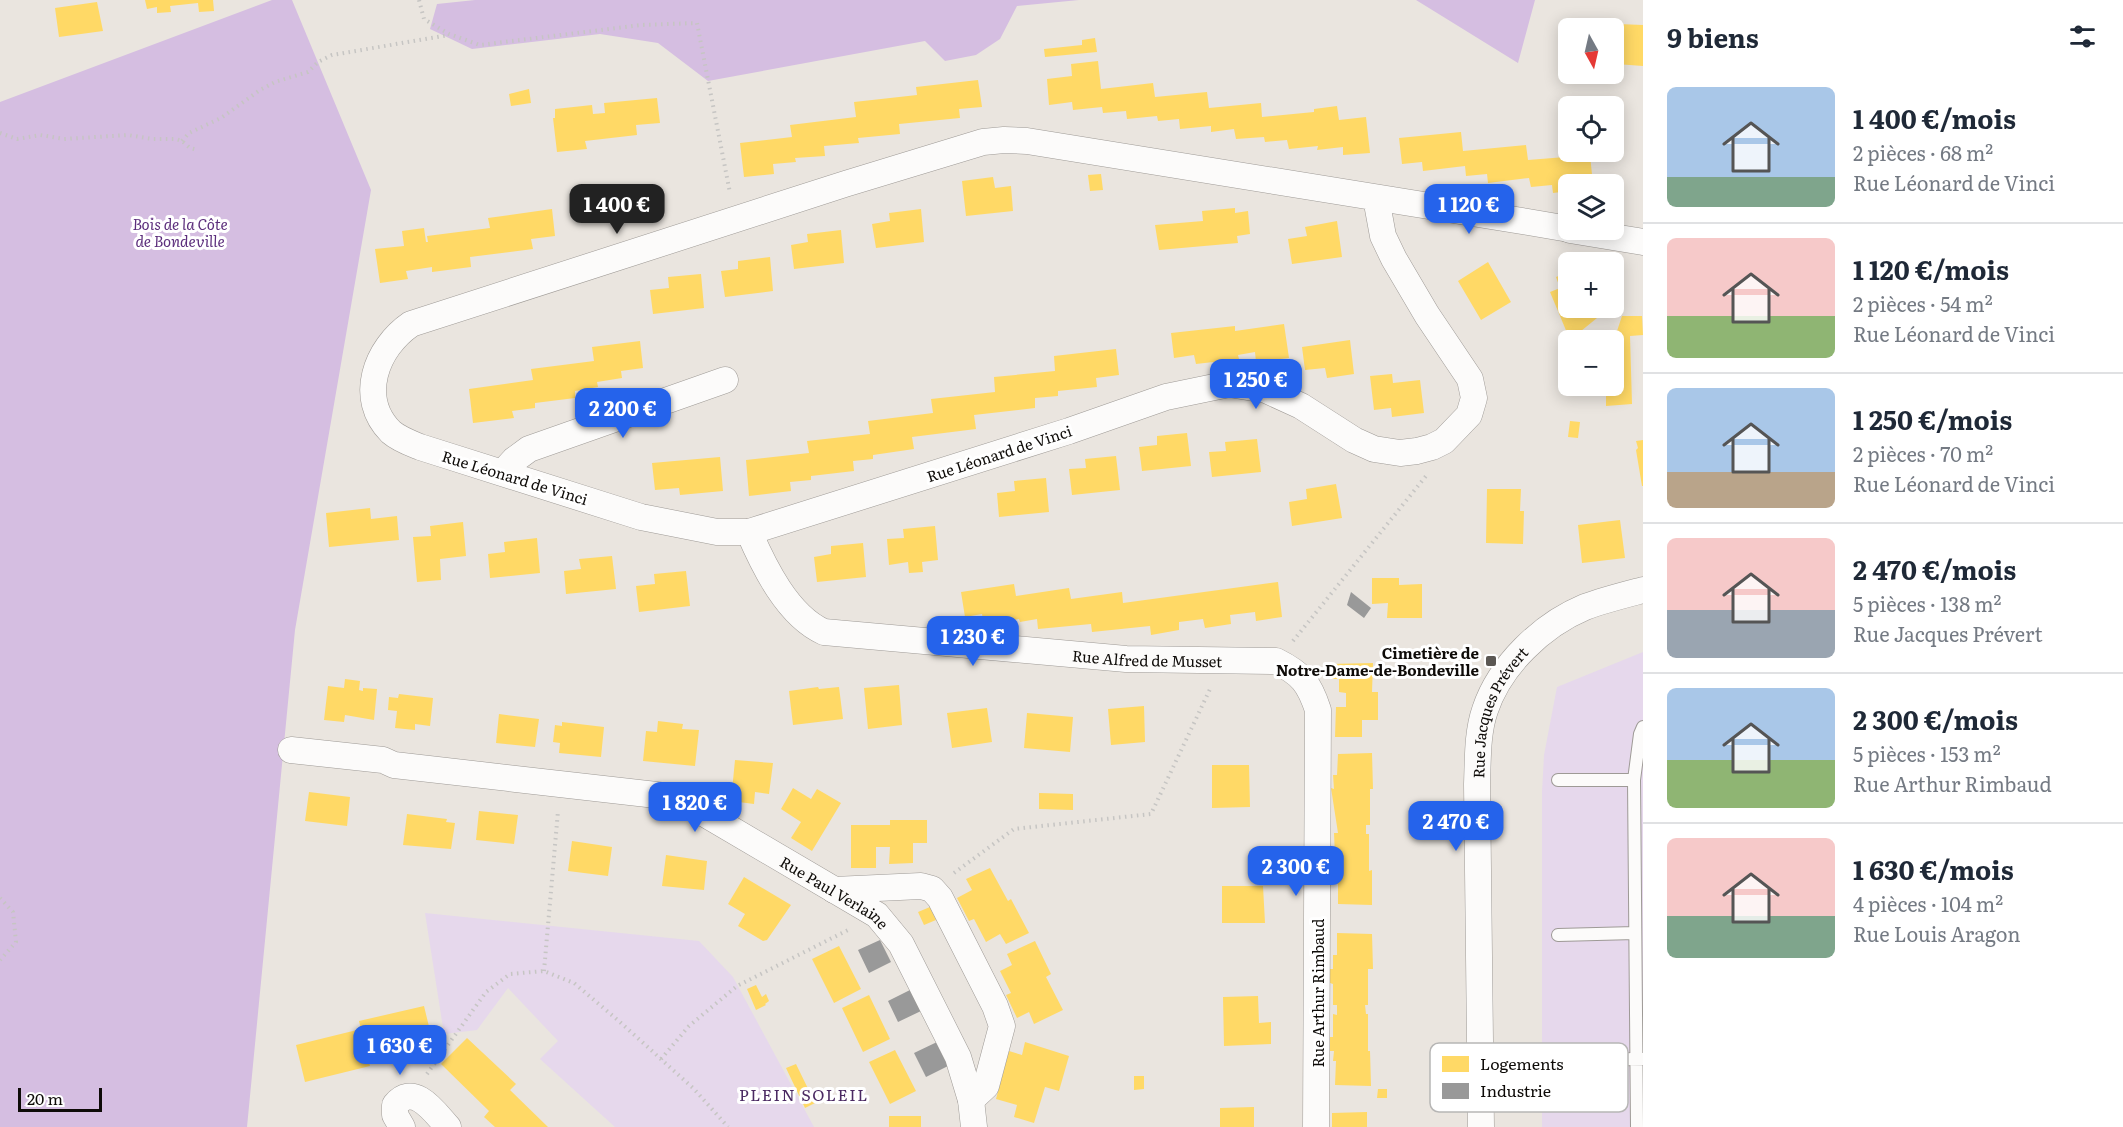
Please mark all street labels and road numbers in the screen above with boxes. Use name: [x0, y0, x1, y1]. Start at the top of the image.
street label: Rue Léonard de Vinci: [923, 419, 1075, 487]
street label: Rue Léonard de Vinci: [439, 444, 591, 510]
street label: Rue Jacques Prévert: [1466, 641, 1533, 779]
street label: Rue Alfred de Musset: [1071, 643, 1222, 672]
street label: Rue Paul Verlaine: [776, 849, 895, 934]
street label: Rue Arthur Rimbaud: [1306, 918, 1329, 1068]

